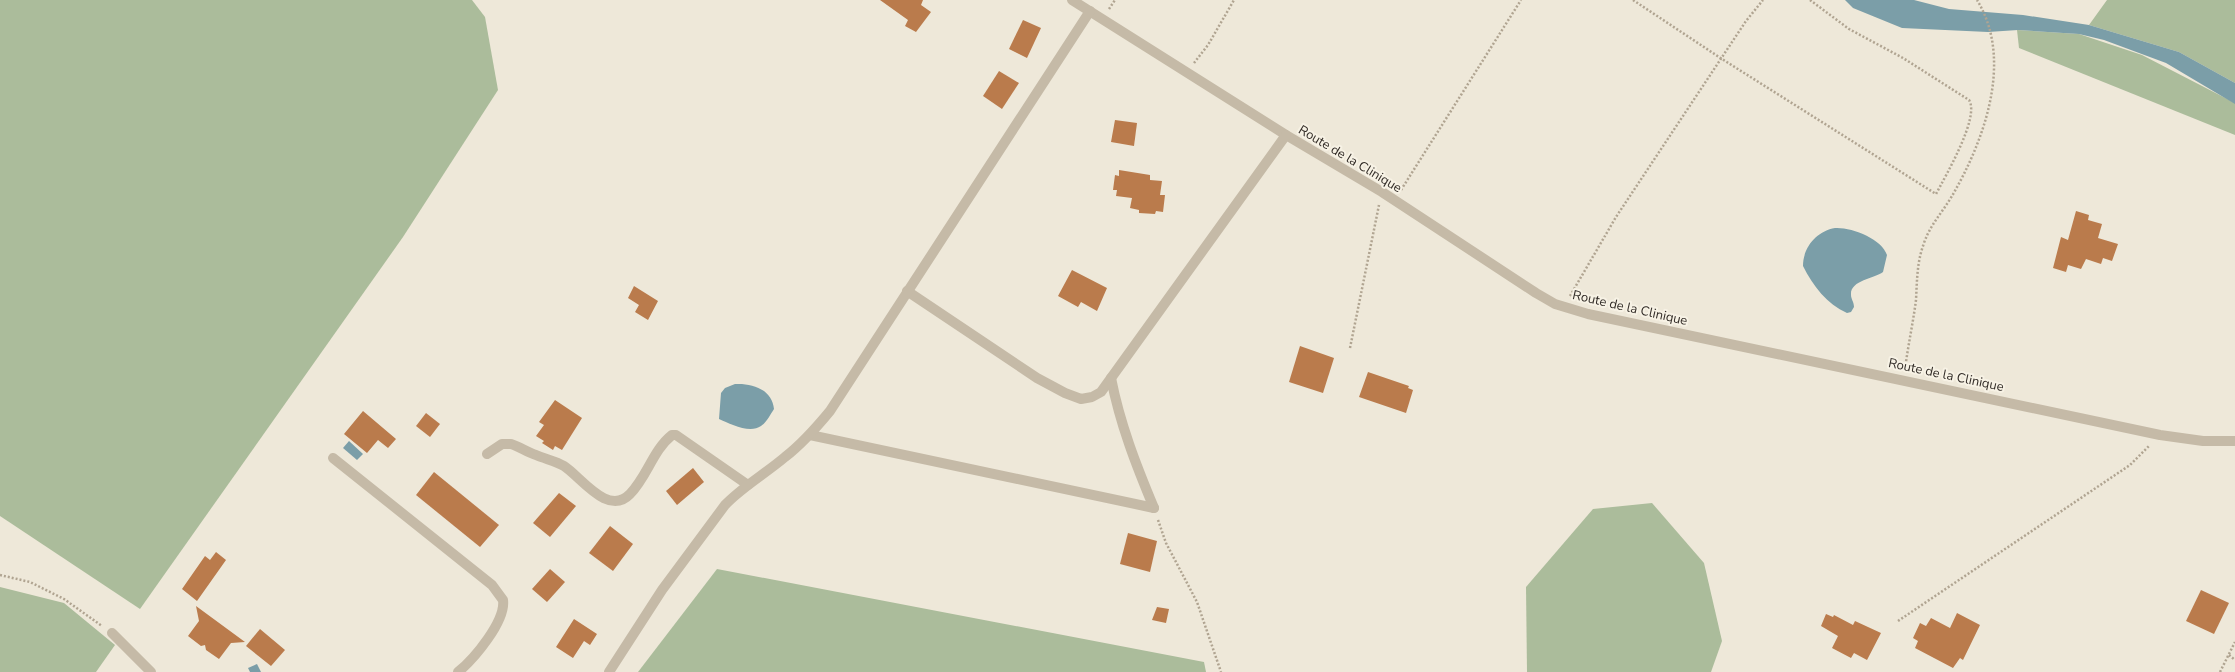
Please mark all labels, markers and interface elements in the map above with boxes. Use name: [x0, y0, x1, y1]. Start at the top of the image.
street label: Route de la Clinique: [1295, 121, 1405, 197]
street label: Route de la Clinique: [1571, 286, 1689, 330]
street label: Route de la Clinique: [1887, 354, 2005, 396]

